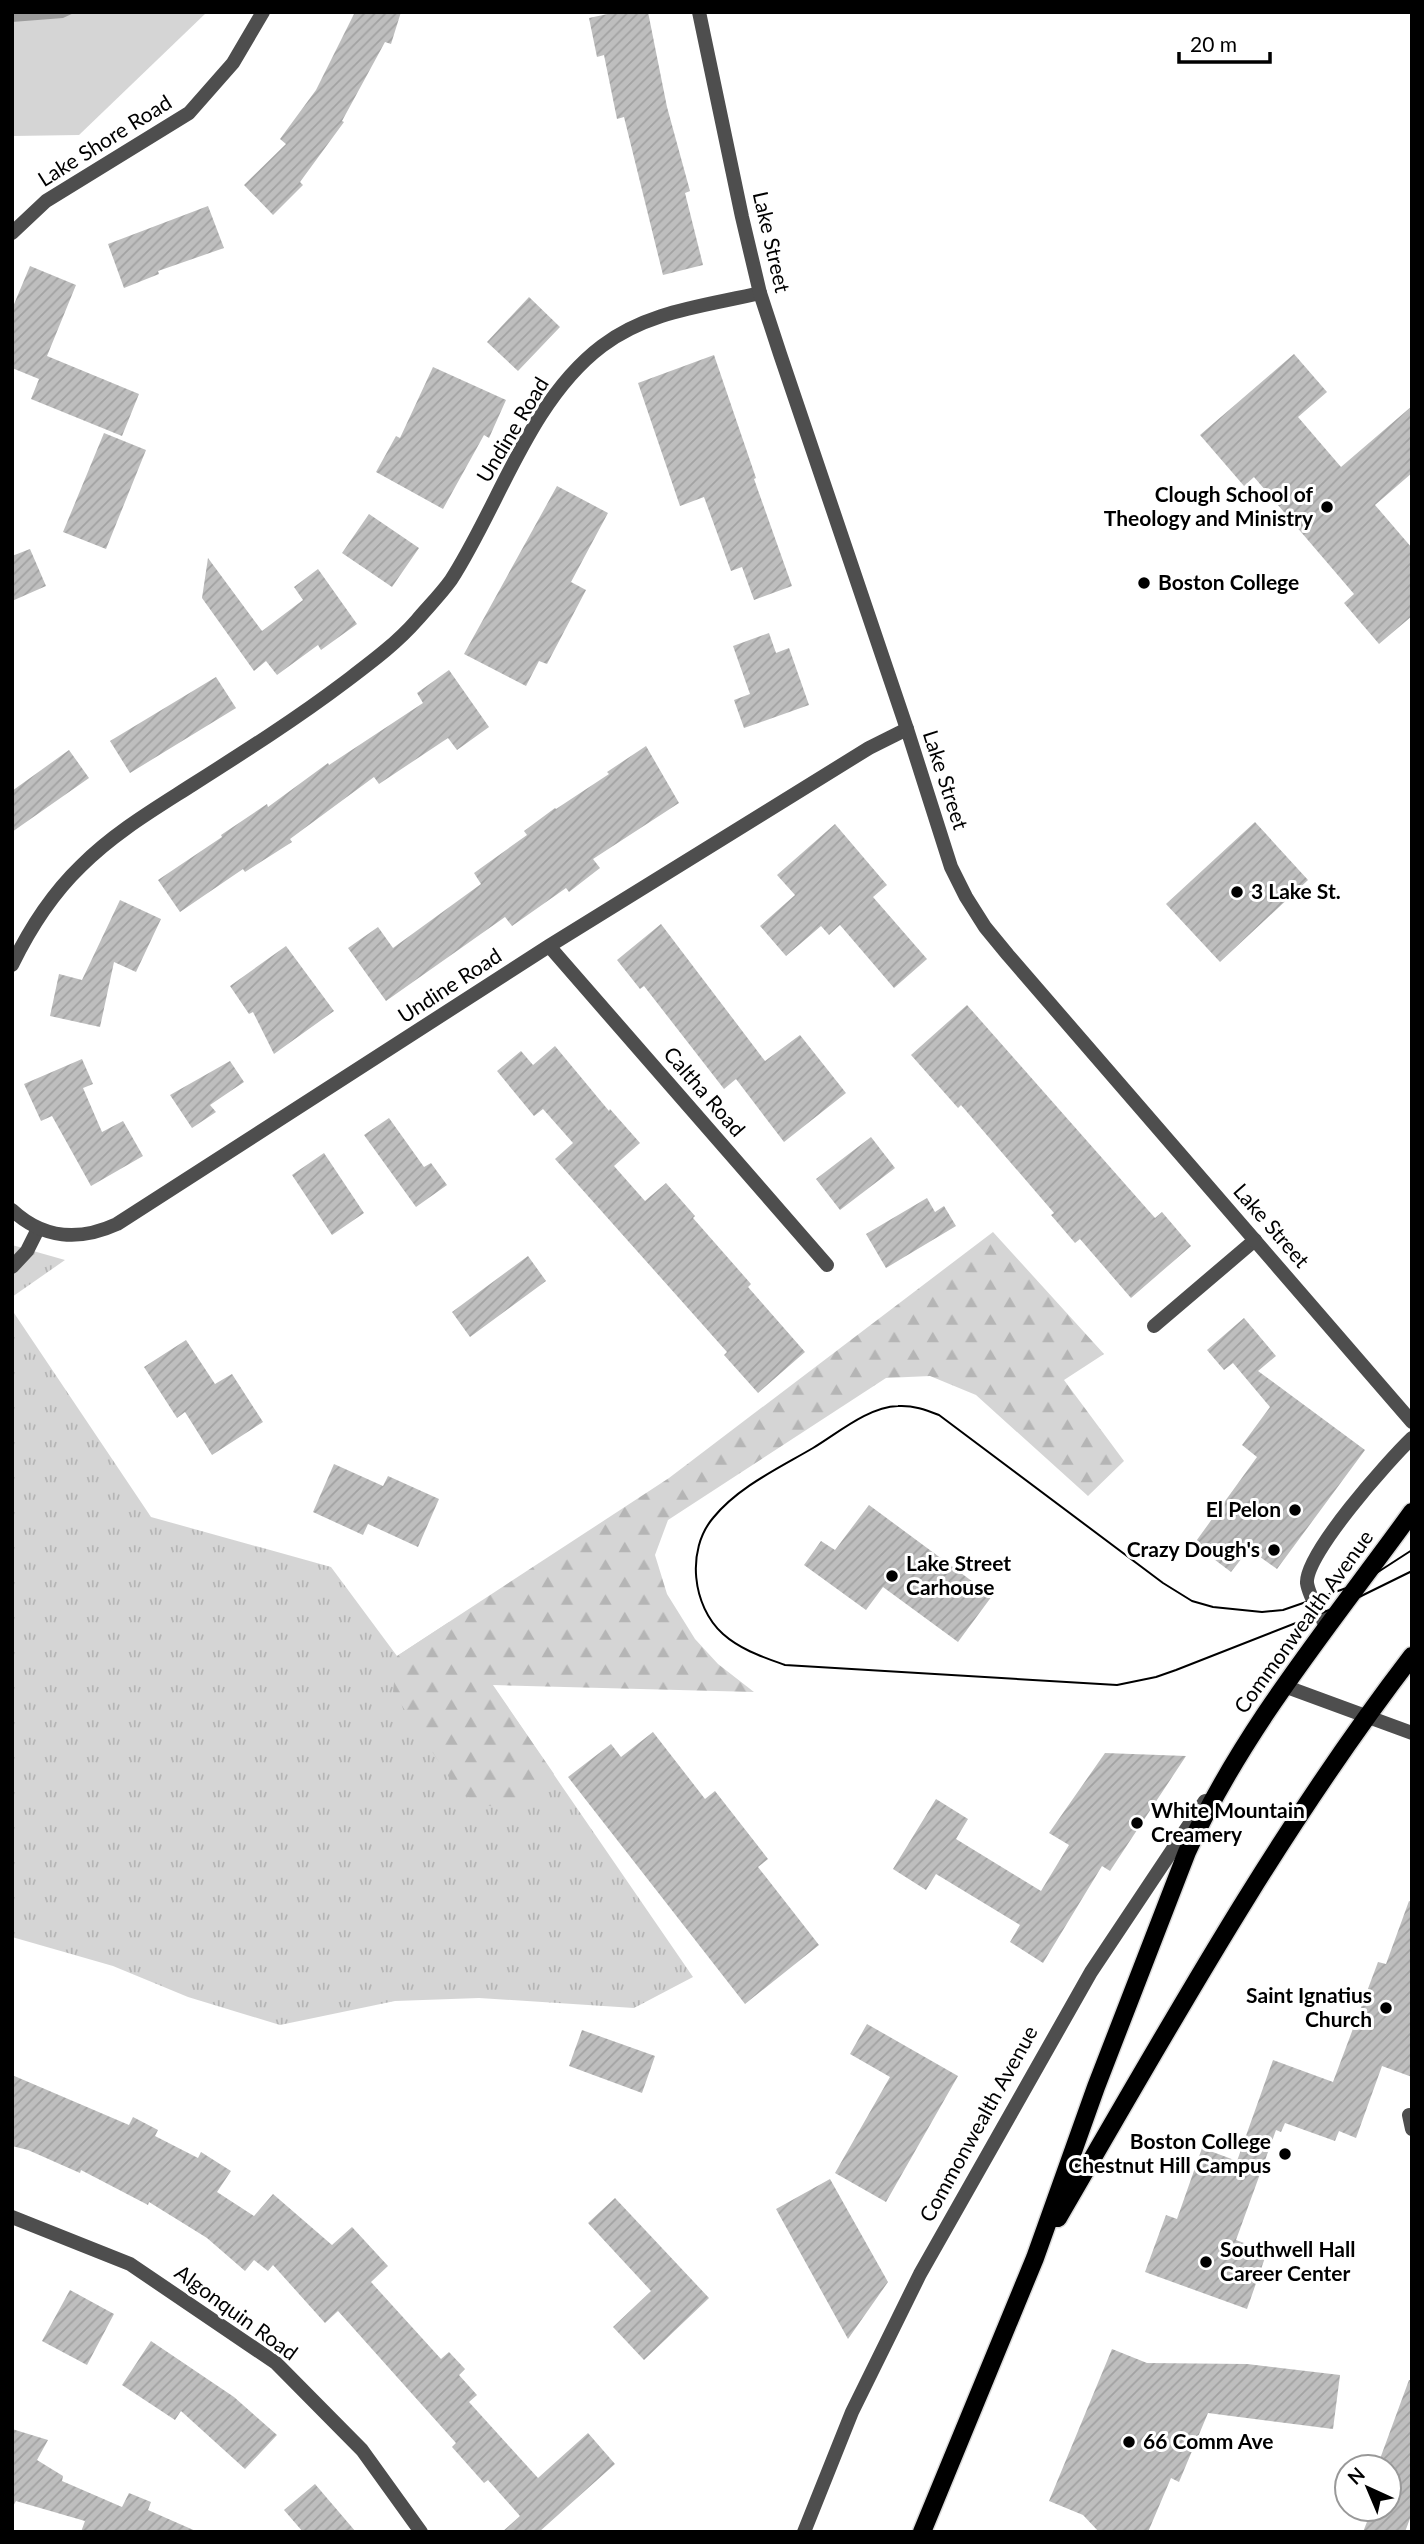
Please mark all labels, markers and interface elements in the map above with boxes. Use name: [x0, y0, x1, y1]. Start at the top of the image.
scale bar: [1179, 21, 1270, 65]
text: 20 m: [1190, 31, 1237, 56]
street label: Lake Shore Road: [33, 89, 176, 191]
street label: Lake Street: [749, 189, 796, 295]
street label: Undine Road: [471, 372, 553, 486]
place label: Clough School of Theology and Ministry: [1104, 481, 1314, 530]
marker: Clough School of Theology and Ministry: [1319, 499, 1335, 515]
place label: Boston College: [1158, 569, 1299, 594]
marker: Boston College: [1136, 575, 1152, 591]
street label: Lake Street: [919, 727, 974, 833]
place label: 3 Lake St.: [1251, 878, 1341, 903]
marker: 3 Lake St.: [1229, 884, 1245, 900]
street label: Undine Road: [393, 942, 506, 1027]
street label: Caltha Road: [659, 1041, 751, 1141]
street label: Lake Street: [1229, 1178, 1316, 1272]
place label: El Pelon: [1206, 1496, 1281, 1521]
marker: El Pelon: [1287, 1502, 1303, 1518]
street label: Commonwealth Avenue: [1228, 1525, 1378, 1718]
place label: Crazy Dough's: [1127, 1536, 1260, 1561]
marker: Crazy Dough's: [1266, 1542, 1282, 1558]
place label: Lake Street Carhouse: [906, 1550, 1011, 1599]
marker: Lake Street Carhouse: [884, 1568, 900, 1584]
place label: White Mountain Creamery: [1151, 1797, 1305, 1846]
marker: White Mountain Creamery: [1129, 1815, 1145, 1831]
place label: Saint Ignatius Church: [1246, 1982, 1372, 2031]
marker: Saint Ignatius Church: [1378, 2000, 1394, 2016]
street label: Commonwealth Avenue: [913, 2021, 1042, 2226]
place label: Boston College Chestnut Hill Campus: [1068, 2128, 1271, 2177]
marker: Boston College Chestnut Hill Campus: [1277, 2146, 1293, 2162]
place label: Southwell Hall Career Center: [1220, 2236, 1355, 2285]
marker: Southwell Hall Career Center: [1198, 2254, 1214, 2270]
street label: Algonquin Road: [171, 2259, 303, 2365]
place label: 66 Comm Ave: [1143, 2428, 1273, 2453]
marker: 66 Comm Ave: [1121, 2434, 1137, 2450]
north arrow: [1333, 2453, 1403, 2523]
text: N: [1343, 2462, 1369, 2489]

